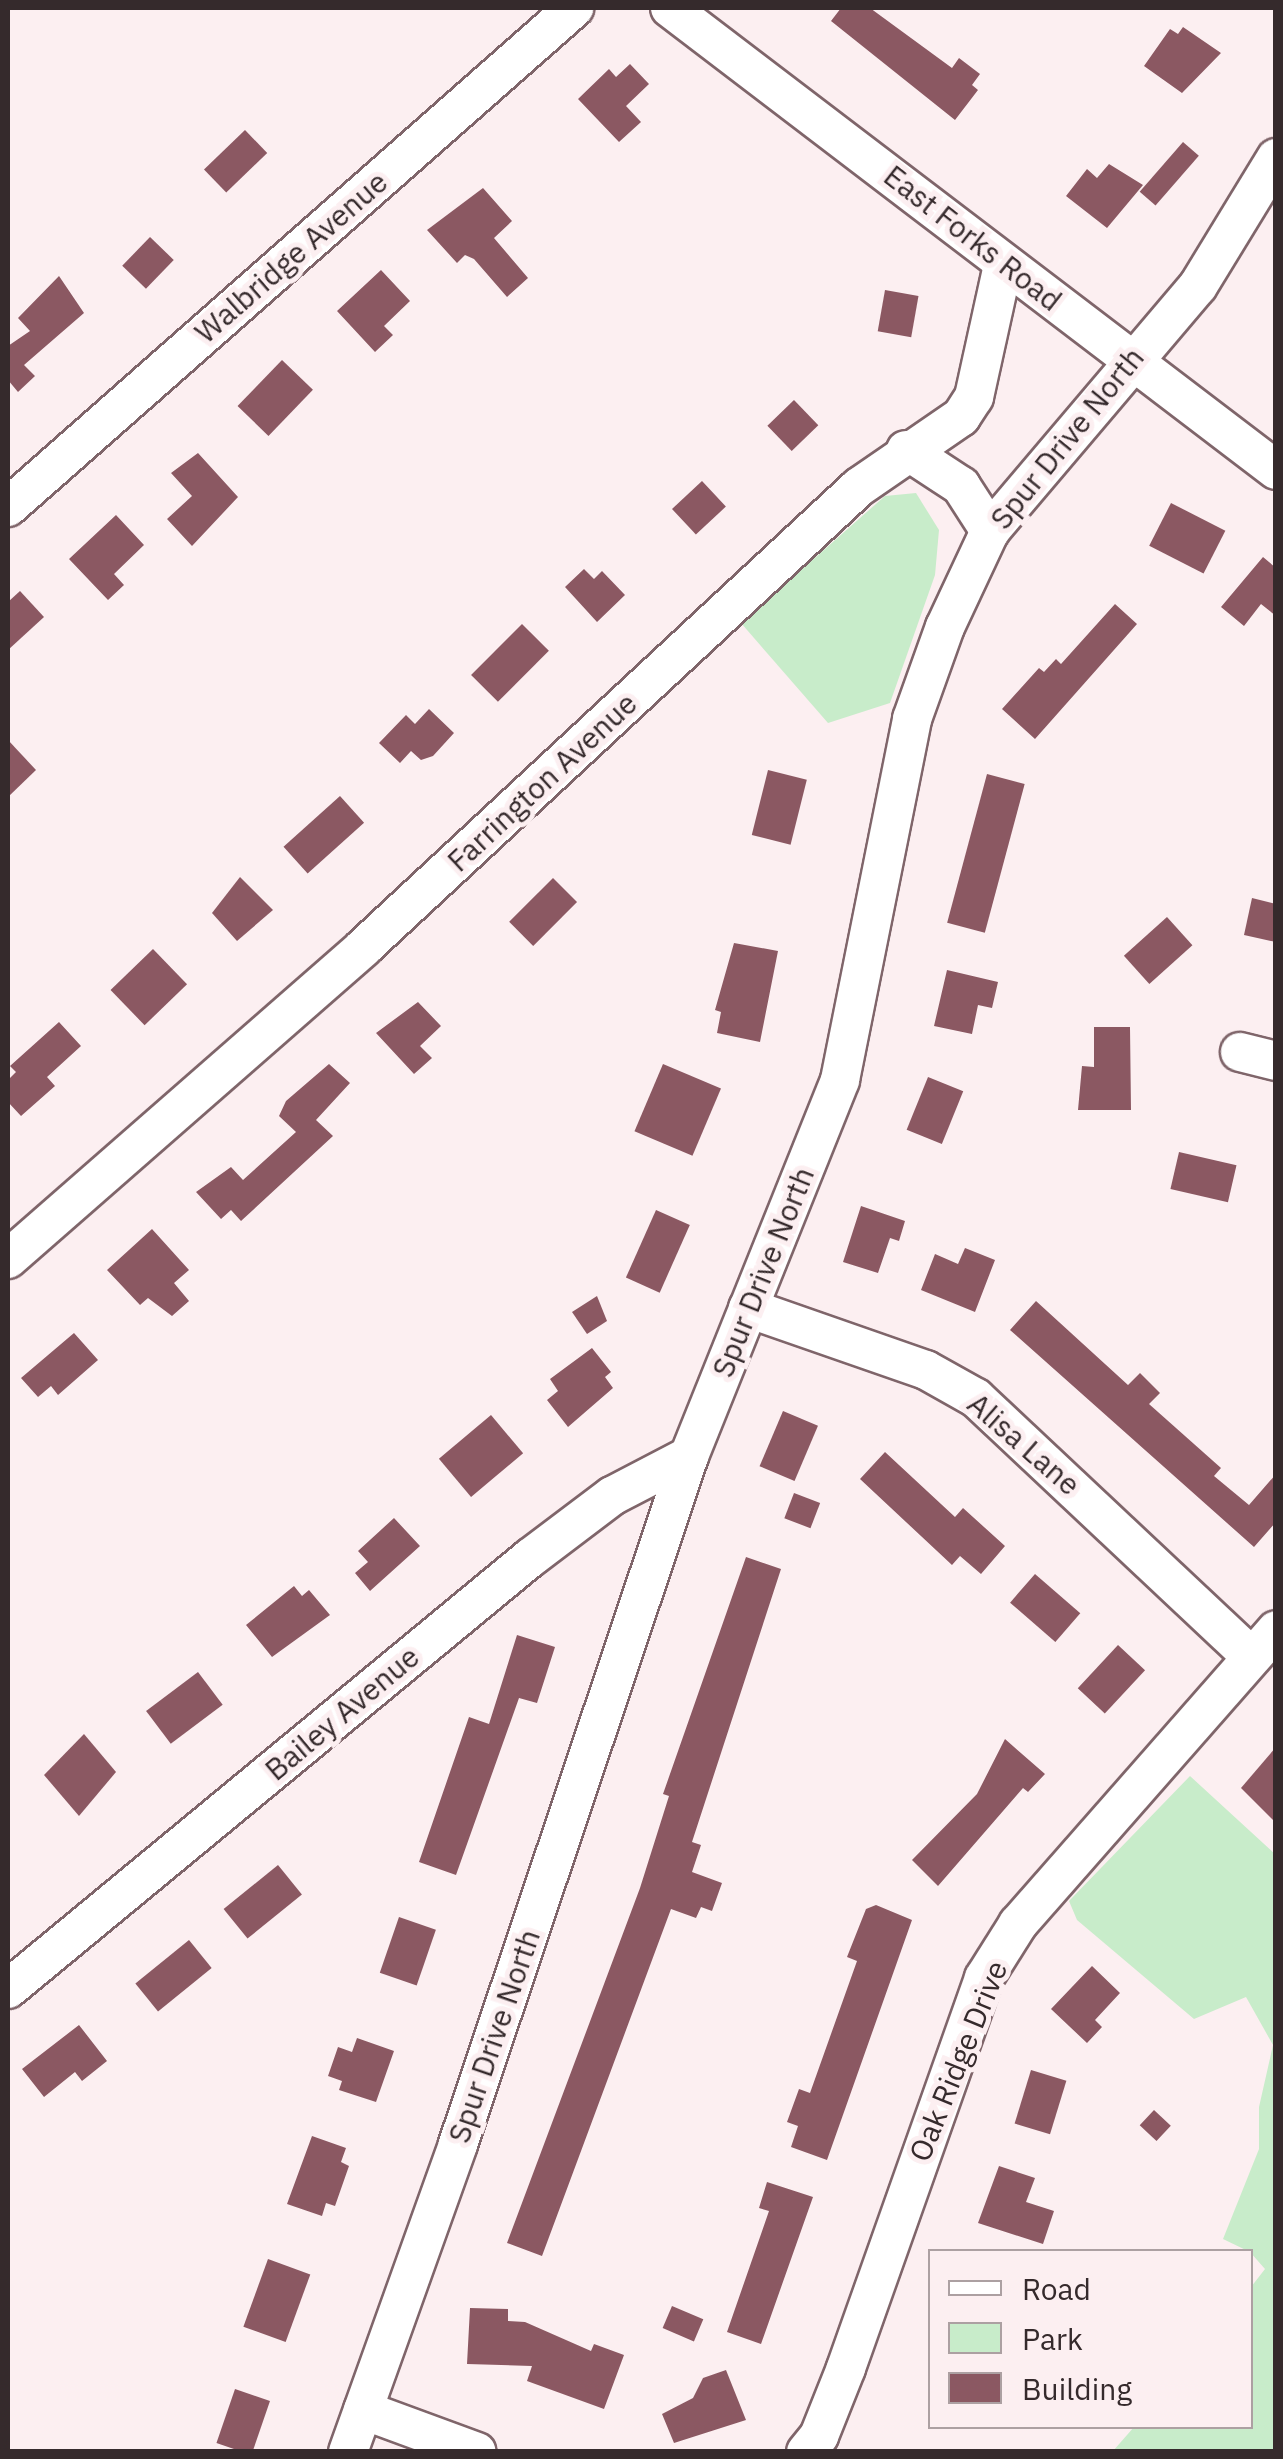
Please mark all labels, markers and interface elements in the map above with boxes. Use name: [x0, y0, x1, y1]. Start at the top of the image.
street label: East Forks Road: [877, 157, 1069, 319]
street label: Walbridge Avenue: [187, 164, 395, 350]
street label: Spur Drive North: [983, 340, 1151, 536]
street label: Farrington Avenue: [440, 685, 644, 879]
street label: Spur Drive North: [704, 1162, 822, 1382]
street label: Alisa Lane: [960, 1385, 1088, 1503]
street label: Bailey Avenue: [258, 1638, 426, 1788]
street label: Spur Drive North: [441, 1925, 547, 2147]
street label: Oak Ridge Drive: [901, 1955, 1015, 2167]
legend: [928, 2249, 1253, 2429]
text: Road: [1022, 2269, 1091, 2308]
text: Park: [1022, 2319, 1083, 2358]
text: Building: [1022, 2369, 1132, 2408]

